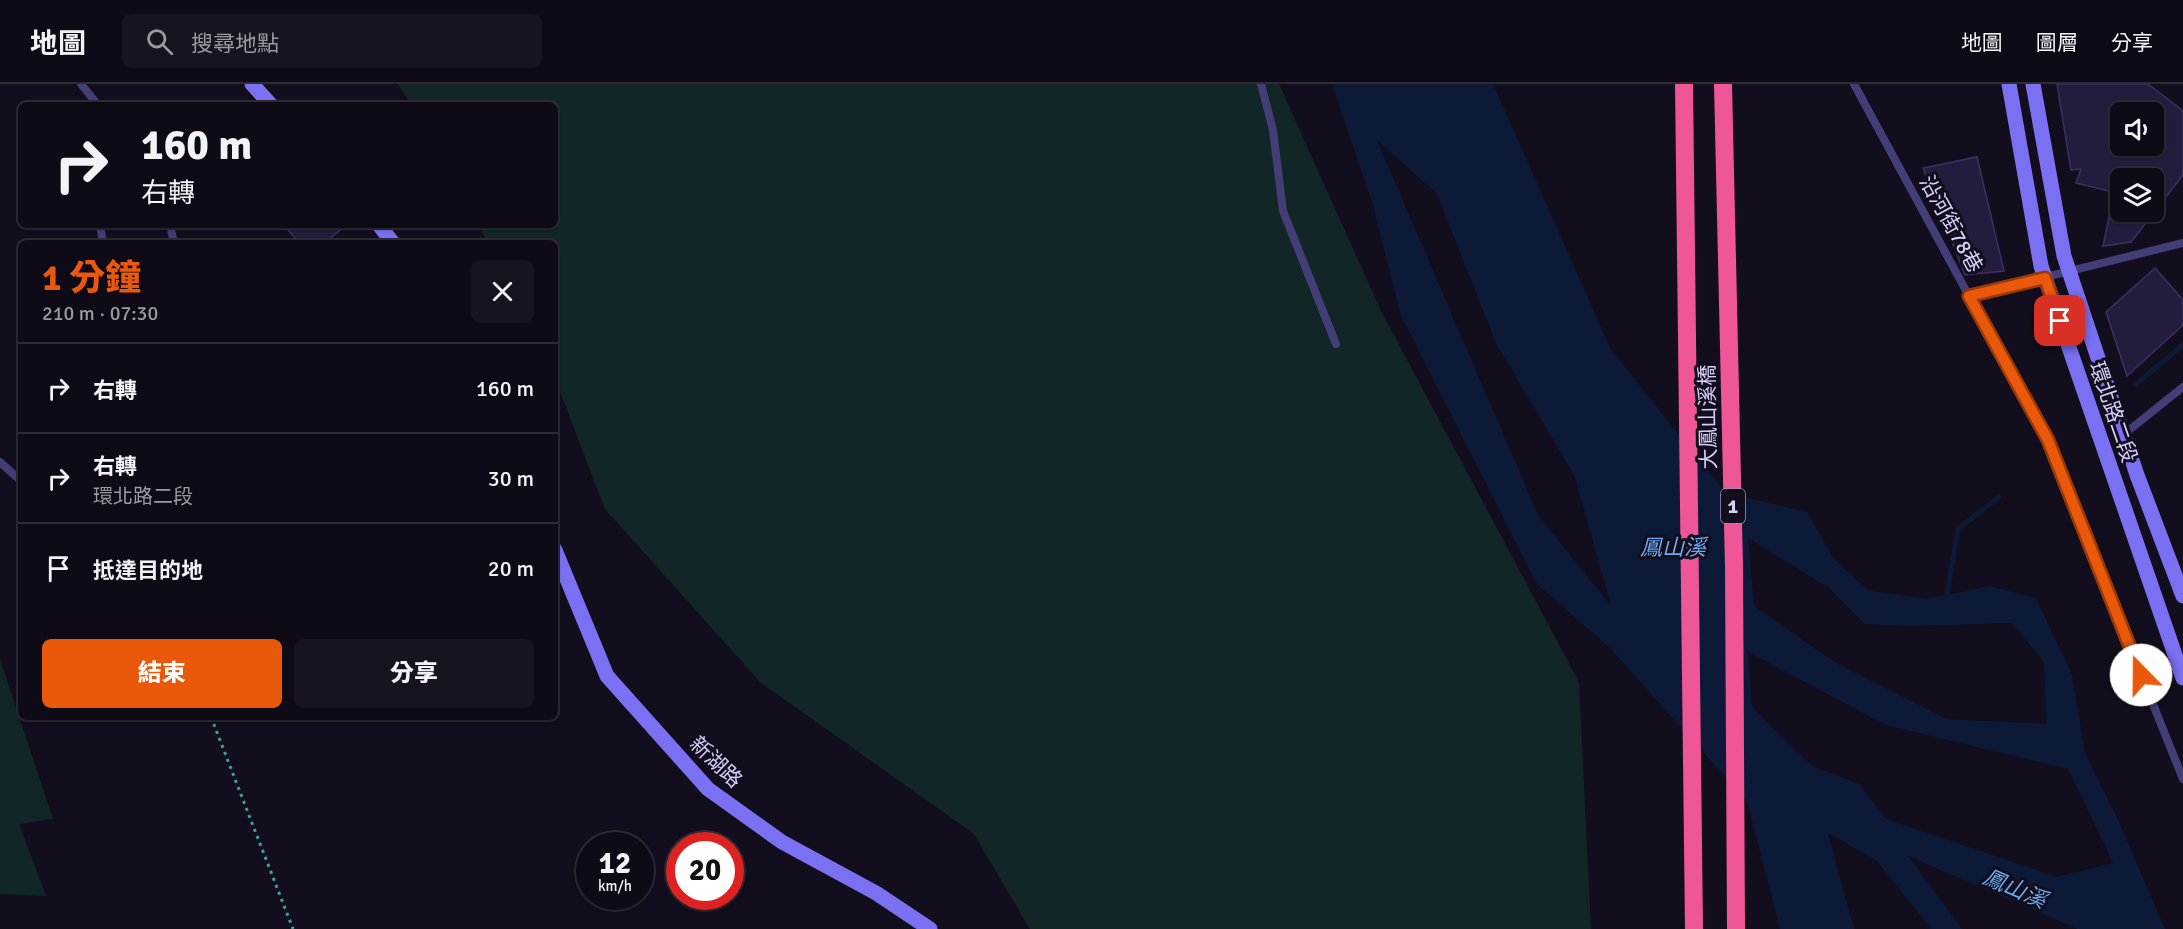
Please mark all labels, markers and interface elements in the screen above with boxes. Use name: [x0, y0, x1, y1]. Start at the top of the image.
search box: [122, 14, 542, 68]
icon: search: [143, 25, 176, 58]
text: 地圖: [30, 27, 86, 61]
text: 搜尋地點: [191, 30, 279, 57]
text: 地圖: [1961, 30, 2003, 56]
text: 圖層: [2036, 30, 2078, 56]
text: 分享: [2111, 30, 2153, 56]
map controls: [2110, 102, 2164, 222]
button: sound: [2110, 102, 2164, 156]
text: 160 m: [141, 120, 252, 171]
icon: right: [42, 126, 120, 204]
button: layers: [2110, 168, 2164, 222]
street label: 沿河街78巷: [1914, 171, 1988, 277]
text: 右轉: [141, 177, 195, 210]
text: 1 分鐘: [42, 256, 141, 301]
button: close: [471, 260, 534, 323]
pin: [2034, 295, 2085, 346]
text: 210 m · 07:30: [42, 301, 158, 326]
icon: arrive: [2043, 304, 2076, 337]
street label: 環北路二段: [2084, 358, 2142, 466]
street label: 大鳳山溪橋: [1694, 364, 1722, 470]
icon: right: [42, 372, 75, 405]
text: 160 m: [476, 375, 534, 402]
text: 右轉: [93, 377, 137, 404]
text: 右轉: [93, 453, 137, 480]
icon: right: [42, 462, 75, 495]
text: 30 m: [488, 465, 534, 492]
text: 環北路二段: [93, 484, 193, 509]
road number: 1: [1721, 489, 1745, 523]
water label: 鳳山溪: [1640, 534, 1709, 561]
icon: arrive: [42, 552, 75, 585]
text: 20 m: [488, 555, 534, 582]
text: 抵達目的地: [93, 557, 203, 584]
button: 結束: [42, 639, 282, 708]
button: 分享: [294, 639, 534, 708]
position arrow: [2109, 643, 2173, 707]
street label: 新湖路: [684, 731, 748, 793]
speed limit sign: 20: [666, 832, 744, 910]
text: 12: [599, 845, 631, 882]
water label: 鳳山溪: [1979, 863, 2053, 915]
text: km/h: [598, 877, 632, 895]

